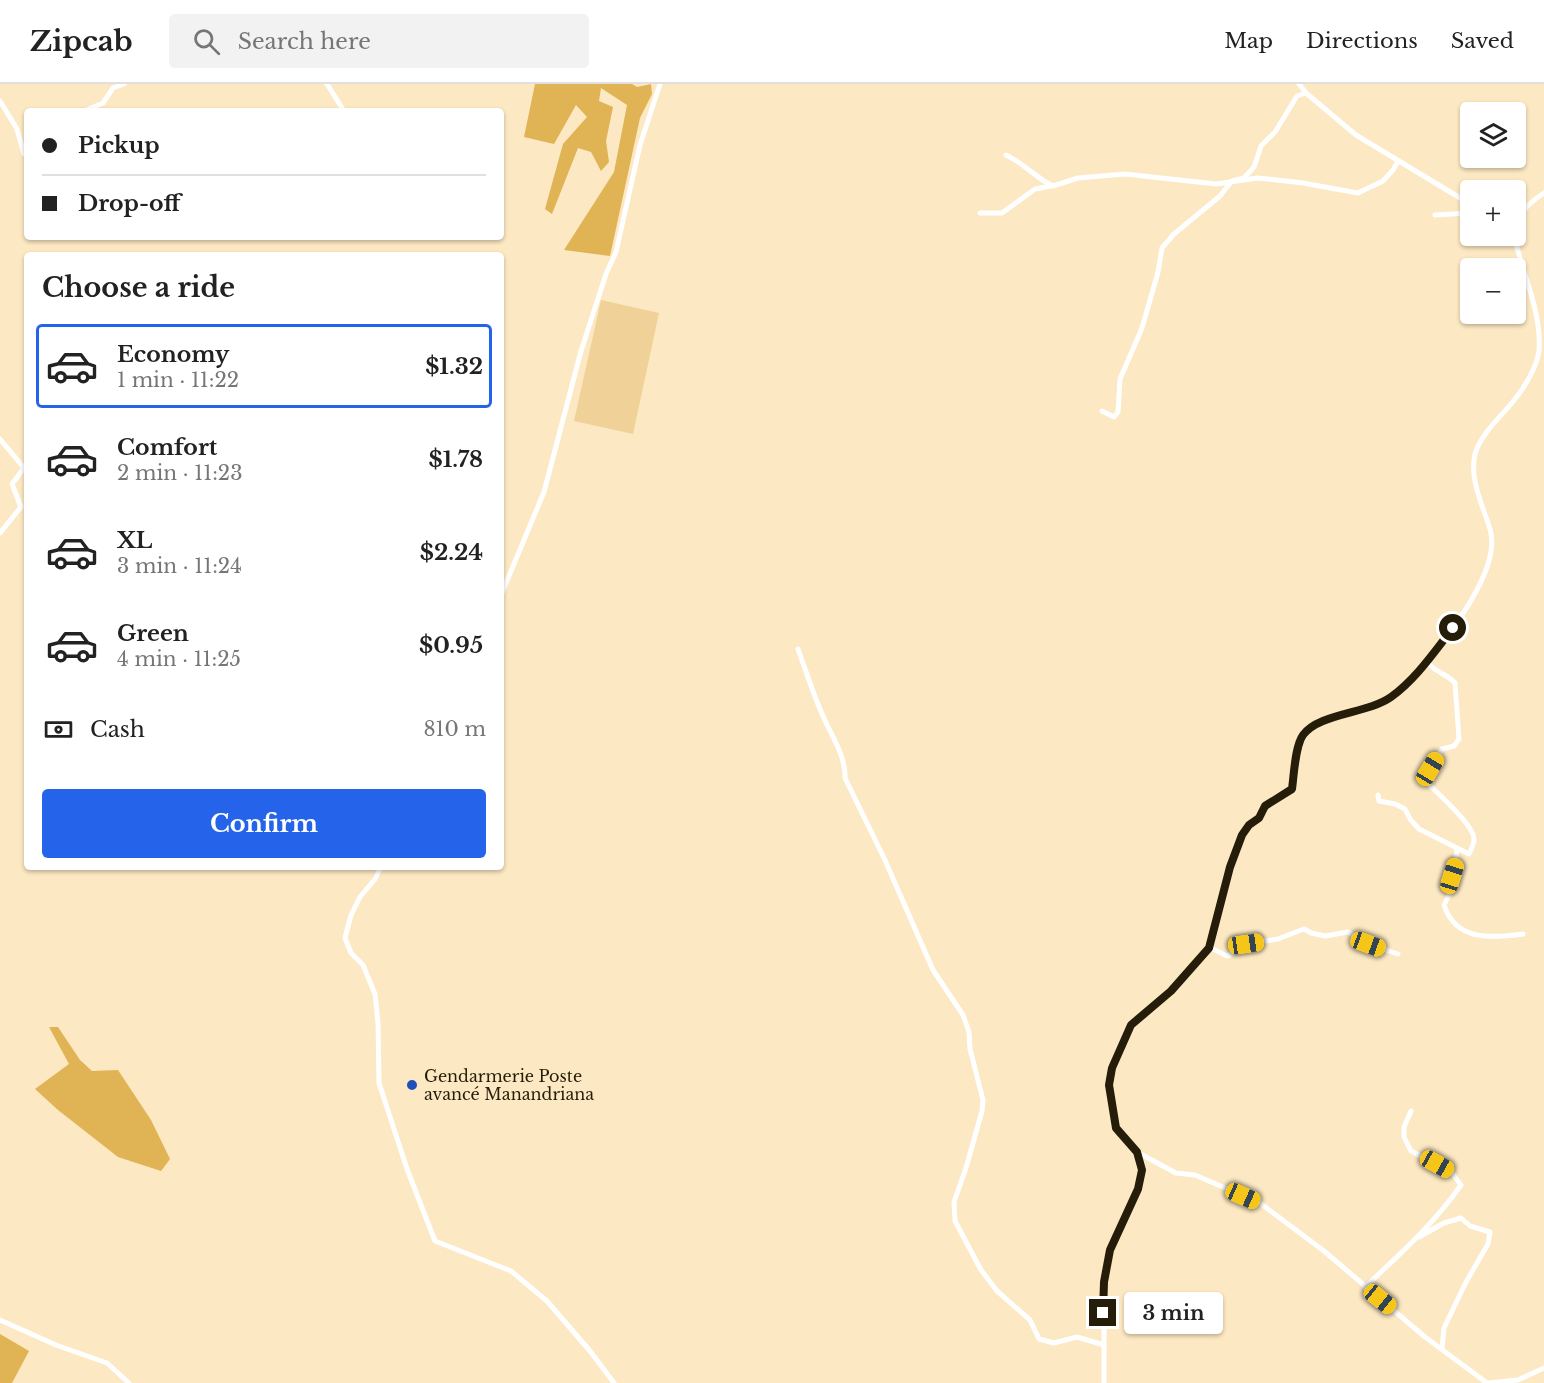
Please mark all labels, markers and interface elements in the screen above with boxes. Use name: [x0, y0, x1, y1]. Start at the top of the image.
search box: [169, 14, 589, 68]
text: Zipcab: [30, 24, 133, 59]
icon: search: [190, 25, 223, 58]
text: Search here: [238, 28, 371, 55]
text: Map: [1224, 28, 1273, 54]
text: Directions: [1306, 28, 1418, 54]
text: Saved: [1451, 28, 1514, 54]
map controls: [1460, 102, 1526, 324]
button: layers: [1460, 102, 1526, 168]
text: Pickup: [78, 132, 160, 159]
button: +: [1460, 180, 1526, 246]
text: Drop-off: [78, 190, 180, 217]
button: −: [1460, 258, 1526, 324]
text: Choose a ride: [42, 271, 235, 304]
icon: car: [45, 339, 99, 393]
text: Economy: [117, 341, 229, 368]
text: $1.32: [425, 353, 483, 380]
text: 1 min · 11:22: [117, 368, 239, 392]
icon: car: [45, 432, 99, 486]
text: Comfort: [117, 434, 217, 461]
text: $1.78: [428, 446, 483, 473]
text: 2 min · 11:23: [117, 461, 242, 485]
icon: car: [45, 525, 99, 579]
text: XL: [117, 527, 152, 554]
text: $2.24: [420, 539, 483, 566]
text: 3 min · 11:24: [117, 554, 242, 578]
route start: [1439, 614, 1466, 641]
icon: car: [45, 618, 99, 672]
text: Green: [117, 620, 189, 647]
text: $0.95: [419, 632, 483, 659]
text: 4 min · 11:25: [117, 647, 241, 671]
icon: cash: [42, 713, 75, 746]
text: Cash: [90, 716, 145, 743]
text: 810 m: [423, 717, 486, 741]
car: [1413, 749, 1447, 789]
button: Confirm: [42, 789, 486, 858]
car: [1438, 856, 1466, 896]
car: [1348, 929, 1388, 959]
car: [1227, 933, 1265, 955]
place label: Gendarmerie Poste avancé Manandriana: [424, 1066, 594, 1104]
marker: Gendarmerie Poste avancé Manandriana: [405, 1078, 419, 1092]
car: [1417, 1147, 1457, 1181]
car: [1223, 1180, 1263, 1212]
car: [1360, 1281, 1400, 1317]
callout: 3 min: [1124, 1292, 1223, 1334]
route end: [1089, 1299, 1116, 1326]
text: 3 min: [1143, 1301, 1204, 1325]

